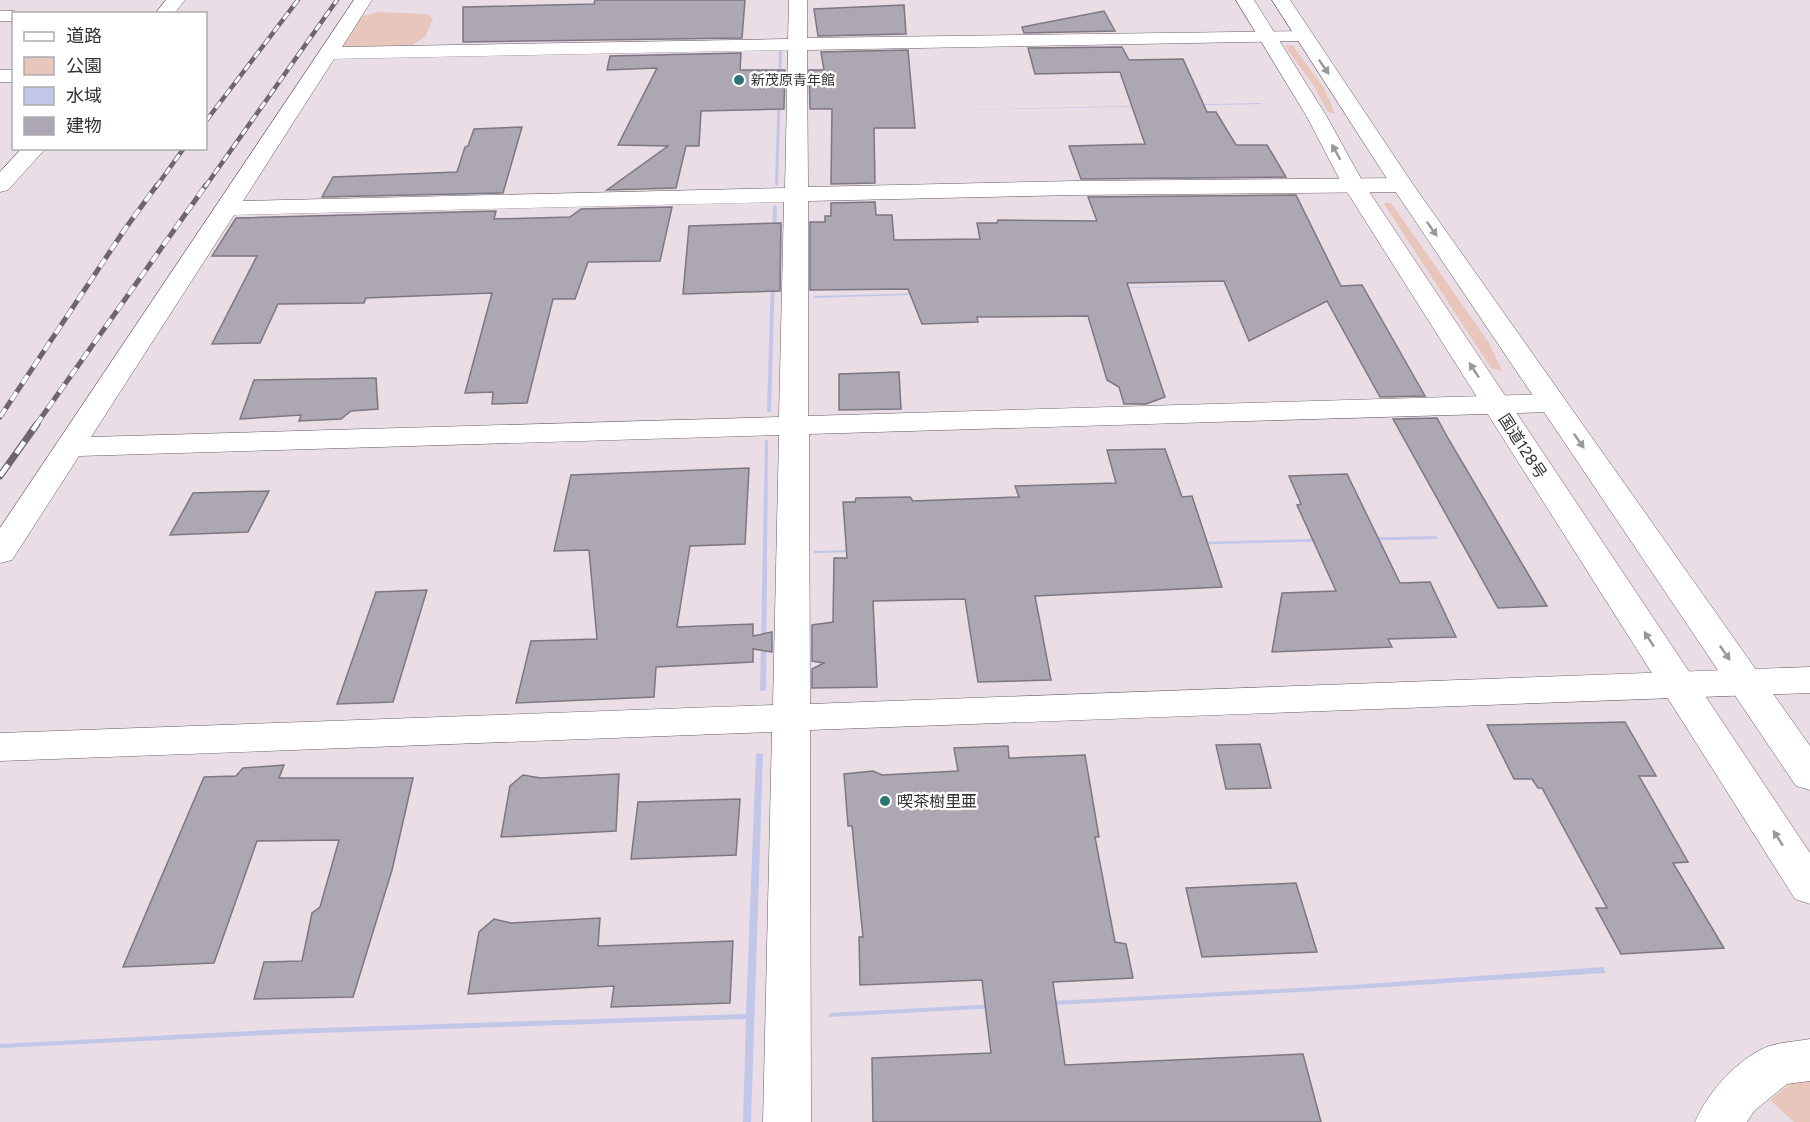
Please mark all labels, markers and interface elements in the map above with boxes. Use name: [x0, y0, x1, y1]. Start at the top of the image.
legend: [12, 12, 207, 150]
text: 道路: [66, 25, 102, 47]
text: 公園: [66, 55, 102, 77]
one-way arrow: [1318, 58, 1330, 74]
place label: 新茂原青年館: [751, 72, 835, 89]
marker: 新茂原青年館: [732, 73, 746, 87]
text: 水域: [66, 85, 102, 107]
text: 建物: [66, 115, 102, 137]
one-way arrow: [1331, 144, 1341, 161]
one-way arrow: [1426, 220, 1438, 236]
one-way arrow: [1469, 362, 1480, 378]
street label: 国道128号: [1495, 410, 1551, 482]
one-way arrow: [1573, 433, 1585, 449]
one-way arrow: [1644, 631, 1655, 647]
one-way arrow: [1719, 645, 1731, 661]
place label: 喫茶樹里亜: [897, 792, 977, 811]
marker: 喫茶樹里亜: [878, 794, 892, 808]
one-way arrow: [1773, 830, 1784, 846]

